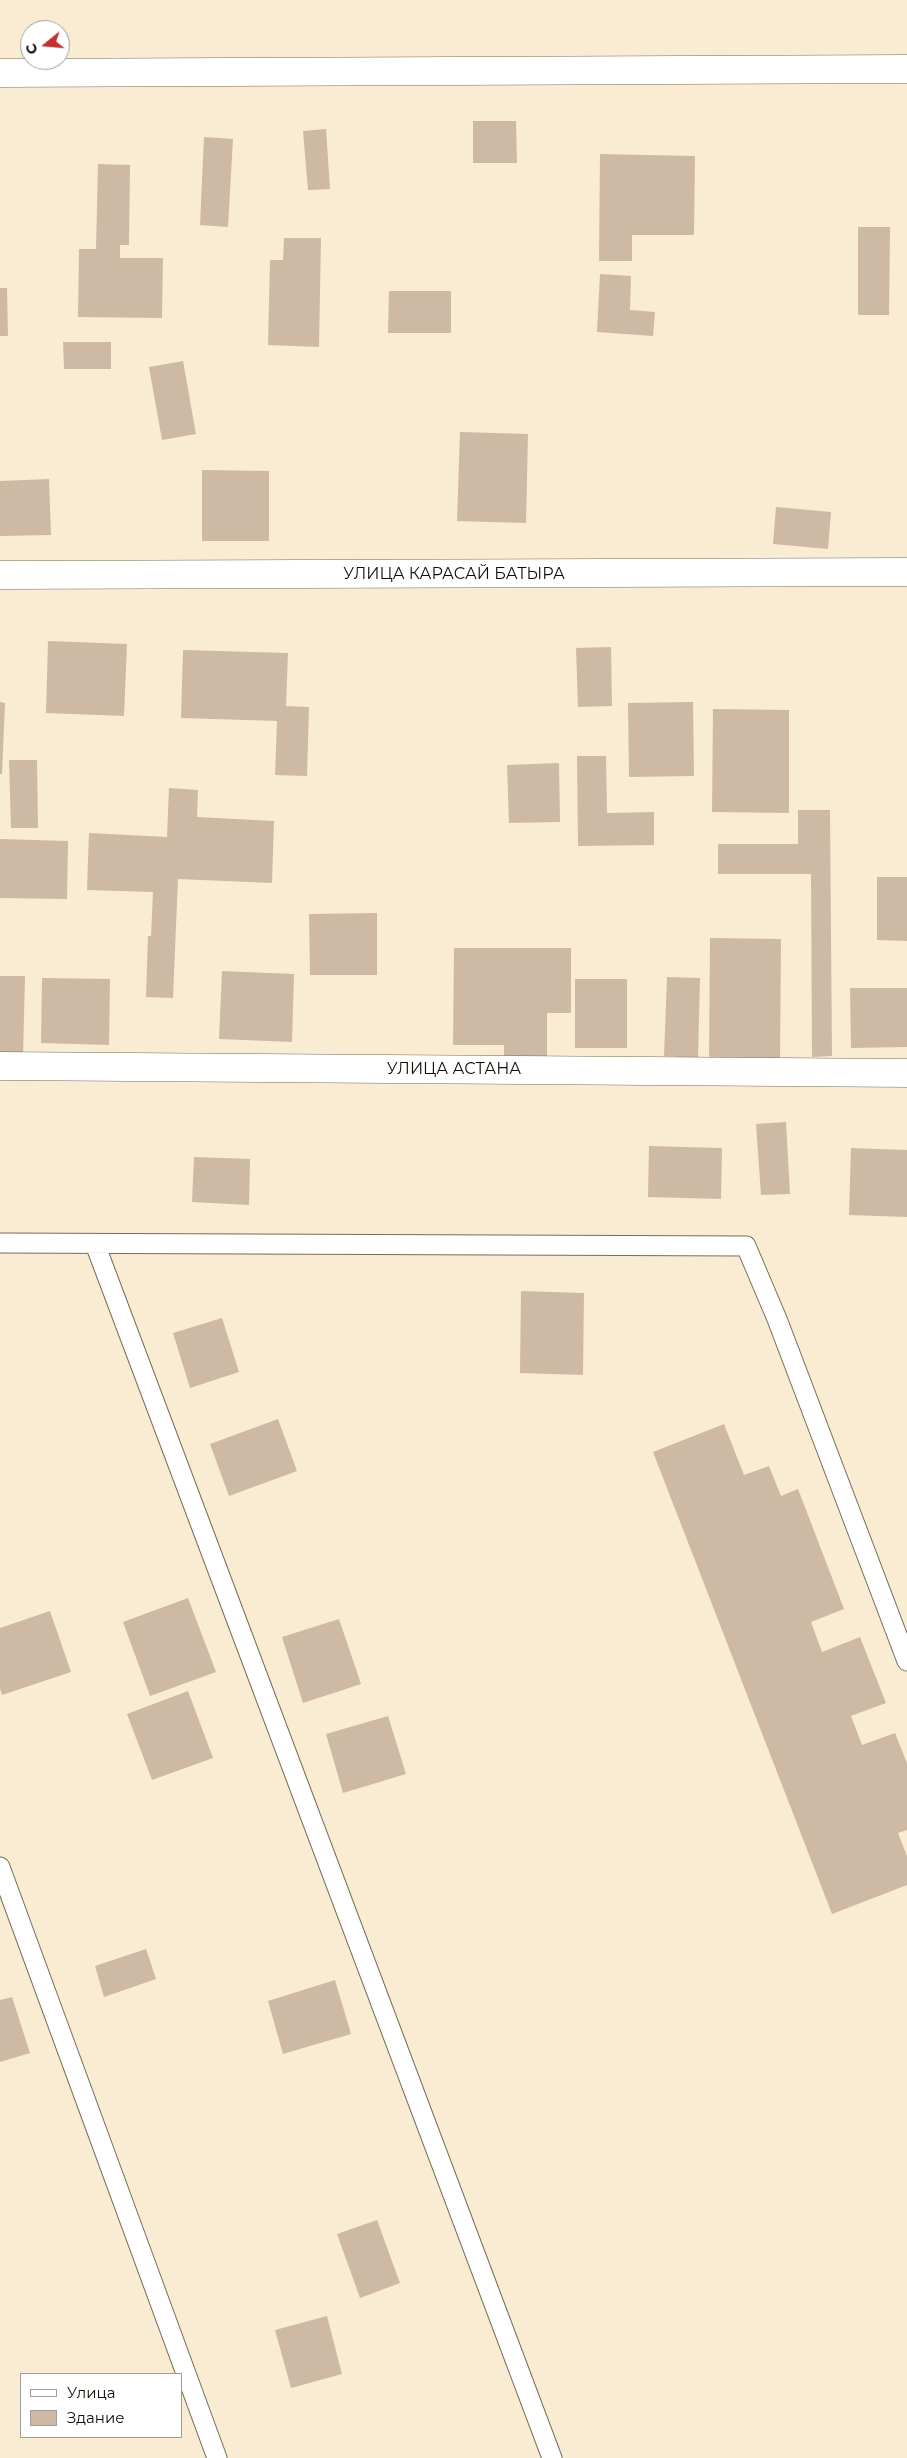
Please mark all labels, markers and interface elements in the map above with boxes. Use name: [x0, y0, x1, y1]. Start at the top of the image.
north arrow: [20, 20, 70, 70]
text: С: [22, 42, 42, 57]
street label: УЛИЦА КАРАСАЙ БАТЫРА: [343, 564, 565, 584]
street label: УЛИЦА АСТАНА: [387, 1059, 521, 1079]
legend: [20, 2373, 182, 2438]
text: Улица: [67, 2383, 115, 2402]
text: Здание: [67, 2408, 125, 2427]

